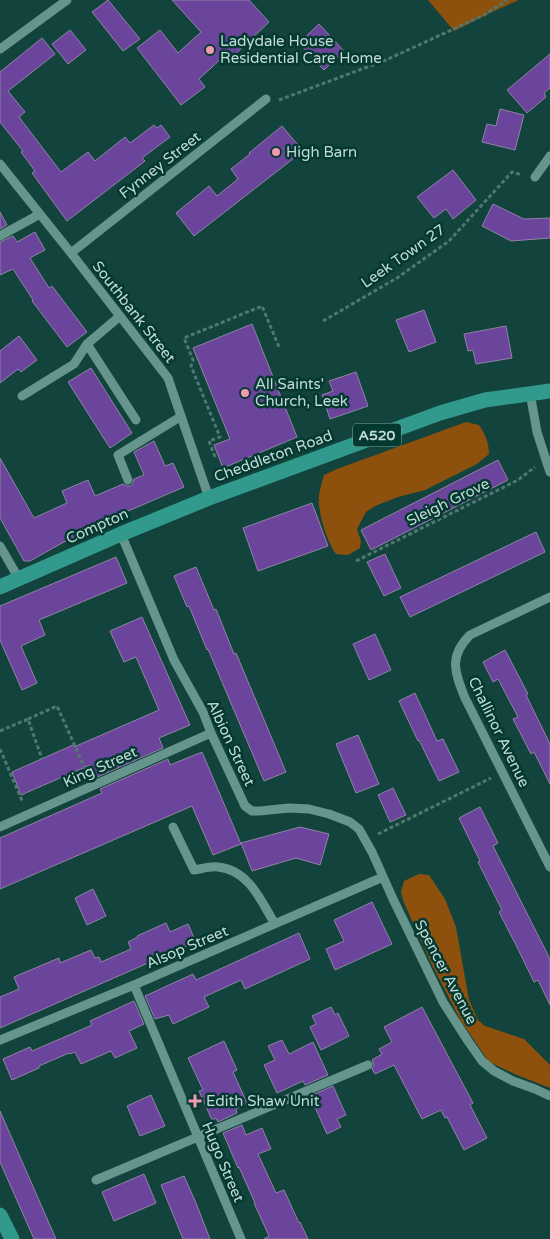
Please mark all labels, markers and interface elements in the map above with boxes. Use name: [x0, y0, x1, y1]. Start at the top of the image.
place label: Ladydale House Residential Care Home: [220, 32, 382, 67]
marker: Ladydale House Residential Care Home: [204, 44, 216, 56]
street label: Fynney Street: [116, 127, 205, 202]
place label: High Barn: [286, 143, 357, 161]
marker: High Barn: [270, 146, 282, 158]
street label: Leek Town 27: [357, 220, 449, 292]
street label: Southbank Street: [89, 257, 180, 367]
place label: All Saints' Church, Leek: [255, 375, 348, 410]
marker: All Saints' Church, Leek: [239, 387, 251, 399]
road number: A520: [353, 424, 401, 446]
street label: Cheddleton Road: [211, 426, 335, 486]
street label: Sleigh Grove: [404, 474, 492, 530]
street label: Compton: [63, 504, 131, 548]
street label: Challinor Avenue: [464, 674, 534, 790]
street label: Albion Street: [203, 697, 259, 789]
street label: King Street: [60, 743, 140, 791]
street label: Spencer Avenue: [411, 917, 481, 1027]
street label: Alsop Street: [143, 922, 231, 972]
place label: Edith Shaw Unit: [206, 1092, 320, 1110]
marker: Edith Shaw Unit: [188, 1094, 202, 1108]
street label: Hugo Street: [198, 1119, 248, 1205]

